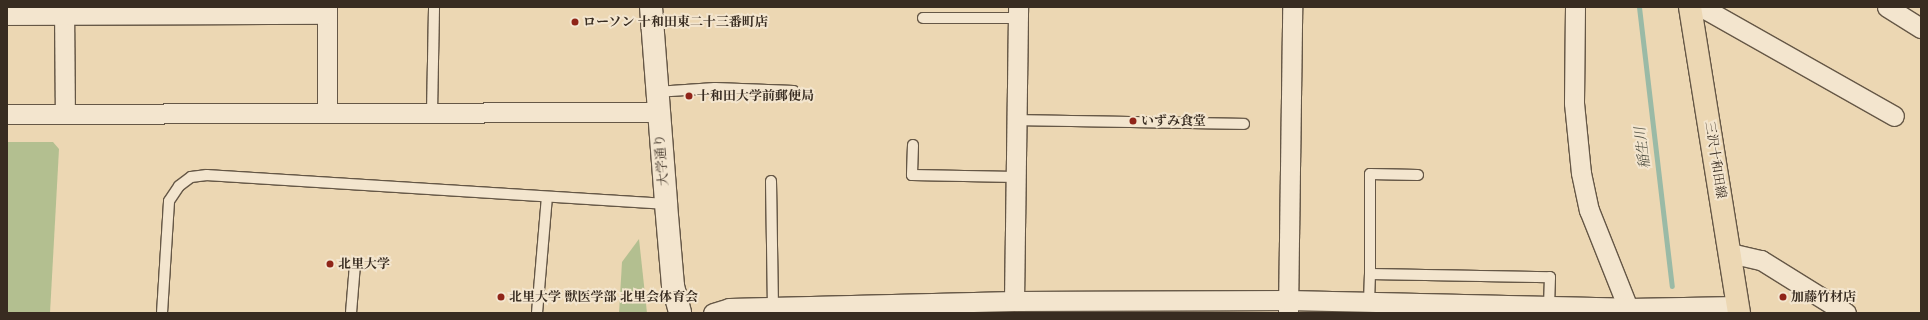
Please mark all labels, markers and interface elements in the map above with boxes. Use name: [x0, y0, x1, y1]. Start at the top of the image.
place label: ローソン 十和田東二十三番町店: [583, 14, 768, 30]
marker: ローソン 十和田東二十三番町店: [570, 17, 580, 27]
place label: 十和田大学前郵便局: [697, 88, 814, 104]
marker: 十和田大学前郵便局: [684, 91, 694, 101]
place label: いずみ食堂: [1141, 113, 1206, 129]
marker: いずみ食堂: [1128, 116, 1138, 126]
street label: 三沢十和田線: [1701, 120, 1729, 200]
water label: 稲生川: [1632, 126, 1654, 170]
street label: 大学通り: [652, 133, 672, 187]
place label: 北里大学: [338, 256, 390, 272]
marker: 北里大学: [325, 259, 335, 269]
place label: 北里大学 獣医学部 北里会体育会: [509, 289, 698, 305]
place label: 加藤竹材店: [1791, 289, 1856, 305]
marker: 北里大学 獣医学部 北里会体育会: [496, 292, 506, 302]
marker: 加藤竹材店: [1778, 292, 1788, 302]

